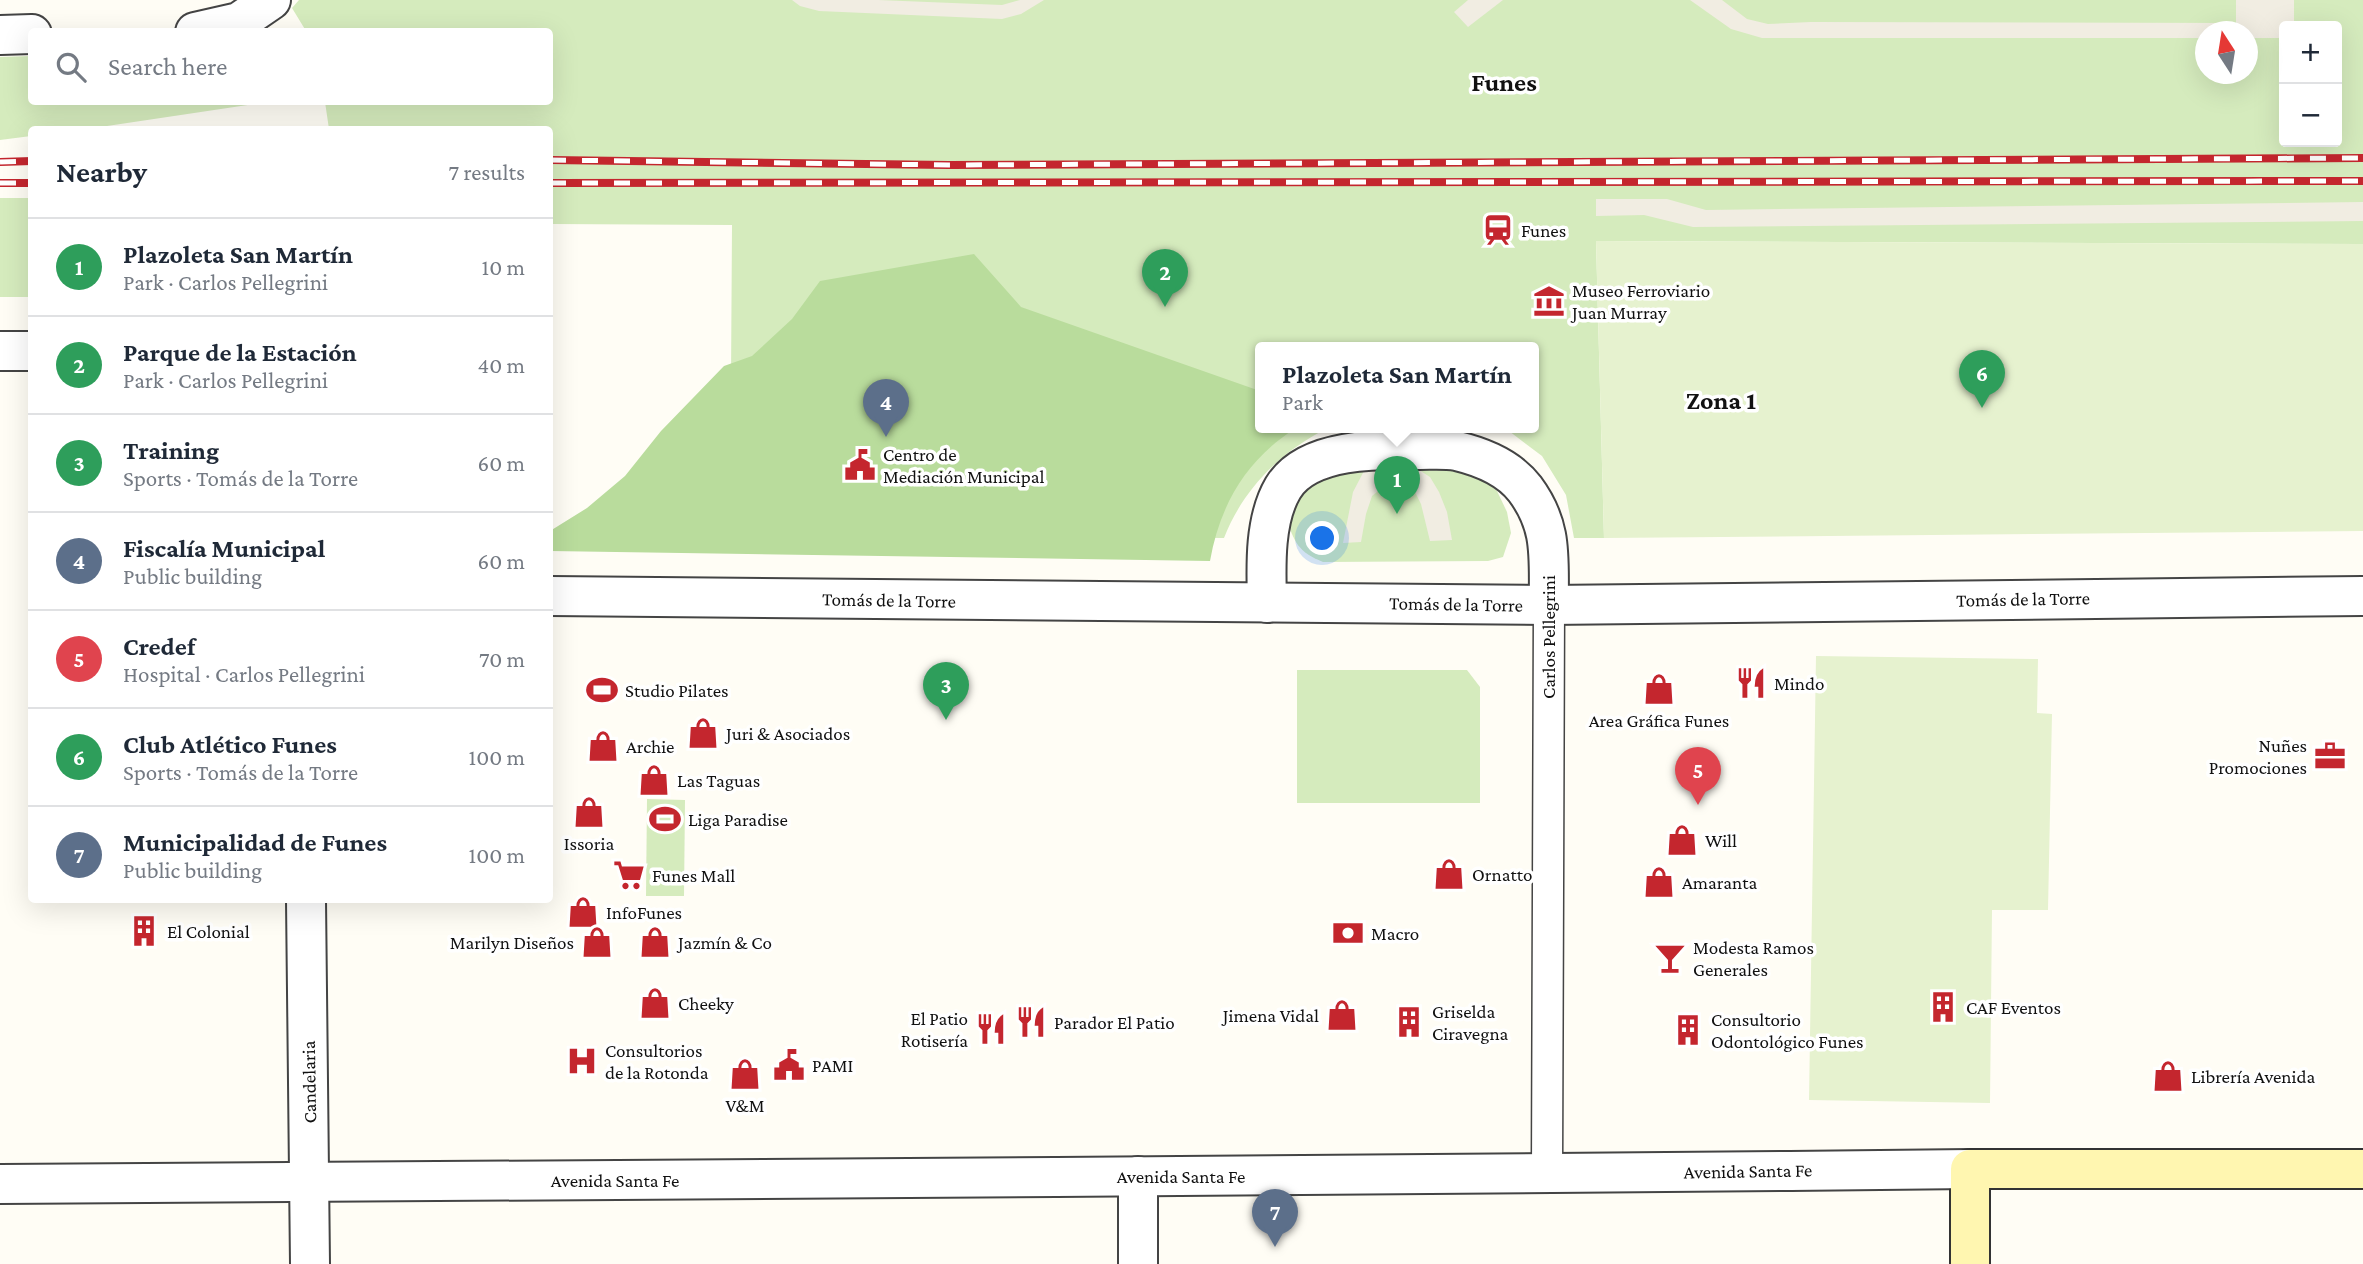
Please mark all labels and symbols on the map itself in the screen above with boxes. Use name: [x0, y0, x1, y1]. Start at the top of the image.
north arrow: [2195, 21, 2258, 84]
district label: Funes: [1471, 68, 1537, 97]
station icon: Funes: [1481, 213, 1515, 247]
place label: Funes: [1521, 220, 1566, 241]
pin: 2: [1142, 249, 1188, 307]
place label: Museo Ferroviario Juan Murray: [1570, 280, 1710, 323]
museum icon: Museo Ferroviario Juan Murray: [1532, 284, 1566, 318]
pin: 6: [1959, 350, 2005, 408]
pin: 4: [863, 379, 909, 437]
district label: Zona 1: [1686, 386, 1756, 415]
place label: Centro de Mediación Municipal: [883, 444, 1045, 487]
public building icon: Centro de Mediación Municipal: [843, 448, 877, 482]
pin: 1: [1374, 456, 1420, 514]
your location: [1305, 521, 1339, 555]
street label: Carlos Pellegrini: [1538, 575, 1559, 699]
street label: Tomás de la Torre: [1956, 587, 2090, 611]
street label: Tomás de la Torre: [822, 588, 956, 612]
street label: Tomás de la Torre: [1389, 592, 1523, 616]
pin: 3: [923, 662, 969, 720]
restaurant icon: Mindo: [1734, 666, 1768, 700]
shop icon: Area Gráfica Funes: [1642, 672, 1676, 706]
sports icon: Studio Pilates: [585, 673, 619, 707]
place label: Mindo: [1774, 673, 1824, 694]
place label: Studio Pilates: [625, 680, 728, 701]
place label: Area Gráfica Funes: [1589, 710, 1729, 731]
shop icon: Juri & Asociados: [686, 716, 720, 750]
place label: Juri & Asociados: [724, 723, 850, 744]
shop icon: Archie: [586, 729, 620, 763]
place label: Nuñes Promociones: [2209, 735, 2307, 778]
place label: Archie: [626, 736, 674, 757]
office icon: Nuñes Promociones: [2313, 739, 2347, 773]
pin: 5: [1675, 747, 1721, 805]
shop icon: Las Taguas: [637, 763, 671, 797]
place label: Las Taguas: [677, 770, 760, 791]
shop icon: Issoria: [572, 795, 606, 829]
sports icon: Liga Paradise: [648, 802, 682, 836]
place label: Liga Paradise: [688, 809, 788, 830]
shop icon: Will: [1665, 823, 1699, 857]
place label: Will: [1705, 830, 1737, 851]
place label: Issoria: [564, 833, 615, 854]
shop icon: Ornatto: [1432, 857, 1466, 891]
supermarket icon: Funes Mall: [612, 858, 646, 892]
place label: Ornatto: [1472, 864, 1532, 885]
place label: Funes Mall: [652, 865, 735, 886]
shop icon: Amaranta: [1642, 865, 1676, 899]
place label: Amaranta: [1682, 872, 1757, 893]
shop icon: InfoFunes: [566, 895, 600, 929]
place label: InfoFunes: [606, 902, 682, 923]
building icon: El Colonial: [127, 914, 161, 948]
bank icon: Macro: [1331, 916, 1365, 950]
place label: El Colonial: [167, 921, 250, 942]
place label: Macro: [1371, 923, 1419, 944]
shop icon: Marilyn Diseños: [580, 925, 614, 959]
shop icon: Jazmín & Co: [638, 925, 672, 959]
place label: Marilyn Diseños: [450, 932, 574, 953]
place label: Jazmín & Co: [676, 932, 772, 953]
place label: Modesta Ramos Generales: [1693, 937, 1814, 980]
bar icon: Modesta Ramos Generales: [1653, 941, 1687, 975]
shop icon: Cheeky: [638, 986, 672, 1020]
building icon: CAF Eventos: [1926, 990, 1960, 1024]
place label: Cheeky: [678, 993, 734, 1014]
place label: CAF Eventos: [1966, 997, 2061, 1018]
shop icon: Jimena Vidal: [1325, 998, 1359, 1032]
place label: Griselda Ciravegna: [1432, 1001, 1509, 1044]
restaurant icon: Parador El Patio: [1014, 1005, 1048, 1039]
place label: Jimena Vidal: [1221, 1005, 1319, 1026]
building icon: Griselda Ciravegna: [1392, 1005, 1426, 1039]
place label: El Patio Rotisería: [901, 1008, 968, 1051]
place label: Consultorio Odontológico Funes: [1711, 1009, 1863, 1052]
restaurant icon: El Patio Rotisería: [974, 1012, 1008, 1046]
place label: Parador El Patio: [1054, 1012, 1175, 1033]
building icon: Consultorio Odontológico Funes: [1671, 1013, 1705, 1047]
street label: Candelaria: [298, 1040, 320, 1124]
place label: Consultorios de la Rotonda: [605, 1040, 709, 1083]
hospital icon: Consultorios de la Rotonda: [565, 1044, 599, 1078]
public building icon: PAMI: [772, 1048, 806, 1082]
place label: PAMI: [812, 1055, 853, 1076]
shop icon: V&M: [728, 1057, 762, 1091]
shop icon: Librería Avenida: [2151, 1059, 2185, 1093]
place label: Librería Avenida: [2191, 1066, 2316, 1087]
place label: V&M: [725, 1095, 765, 1116]
street label: Avenida Santa Fe: [1684, 1159, 1812, 1183]
street label: Avenida Santa Fe: [1117, 1166, 1245, 1187]
street label: Avenida Santa Fe: [551, 1170, 679, 1191]
pin: 7: [1252, 1189, 1298, 1247]

